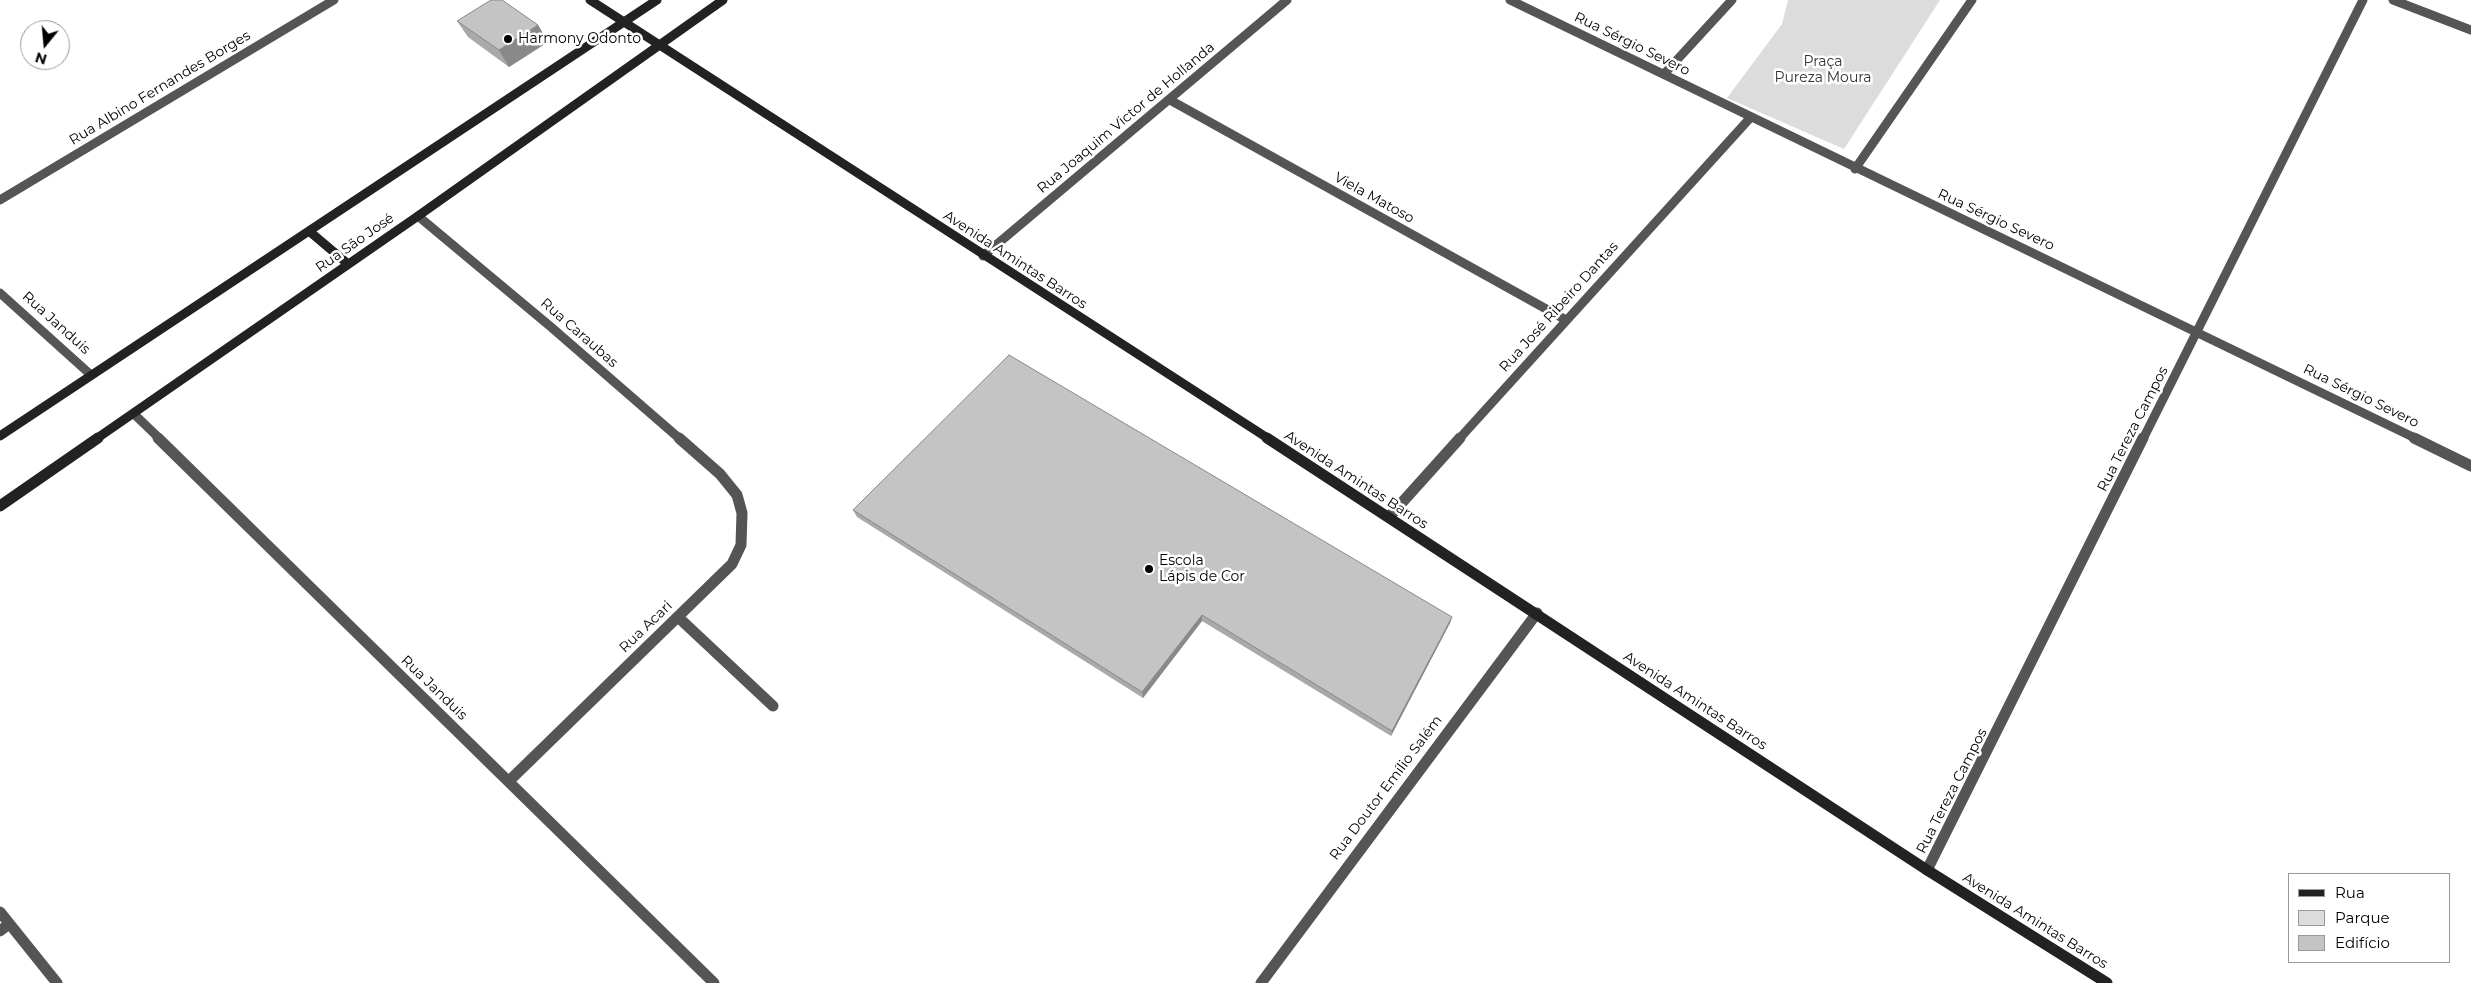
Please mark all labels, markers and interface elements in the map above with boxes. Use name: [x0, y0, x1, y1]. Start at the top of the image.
street label: Rua Sérgio Severo: [1571, 9, 1693, 79]
north arrow: [20, 20, 70, 70]
street label: Rua Albino Fernandes Borges: [66, 27, 254, 149]
place label: Harmony Odonto: [518, 31, 641, 47]
marker: Harmony Odonto: [502, 33, 514, 45]
street label: Rua Joaquim Victor de Hollanda: [1034, 39, 1218, 197]
text: N: [33, 48, 49, 69]
park label: Praça Pureza Moura: [1774, 54, 1872, 86]
street label: Viela Matoso: [1331, 169, 1417, 227]
street label: Rua Sérgio Severo: [1935, 186, 2057, 254]
street label: Avenida Amintas Barros: [940, 207, 1090, 313]
street label: Rua São José: [313, 210, 397, 276]
street label: Rua José Ribeiro Dantas: [1496, 238, 1622, 376]
street label: Rua Janduis: [19, 288, 93, 358]
street label: Rua Caraubas: [537, 295, 621, 371]
street label: Rua Sérgio Severo: [2300, 361, 2422, 431]
street label: Rua Tereza Campos: [2094, 364, 2172, 494]
street label: Avenida Amintas Barros: [1281, 427, 1431, 533]
place label: Escola Lápis de Cor: [1159, 553, 1245, 586]
marker: Escola Lápis de Cor: [1143, 563, 1155, 575]
street label: Rua Acari: [616, 598, 676, 656]
street label: Avenida Amintas Barros: [1620, 648, 1770, 754]
street label: Rua Janduis: [397, 652, 471, 724]
street label: Rua Doutor Emílio Salém: [1326, 712, 1446, 864]
street label: Rua Tereza Campos: [1913, 726, 1991, 856]
street label: Avenida Amintas Barros: [1959, 869, 2111, 973]
legend: [2288, 873, 2451, 963]
text: Rua: [2335, 883, 2365, 902]
text: Parque: [2335, 908, 2390, 927]
text: Edifício: [2335, 933, 2390, 952]

